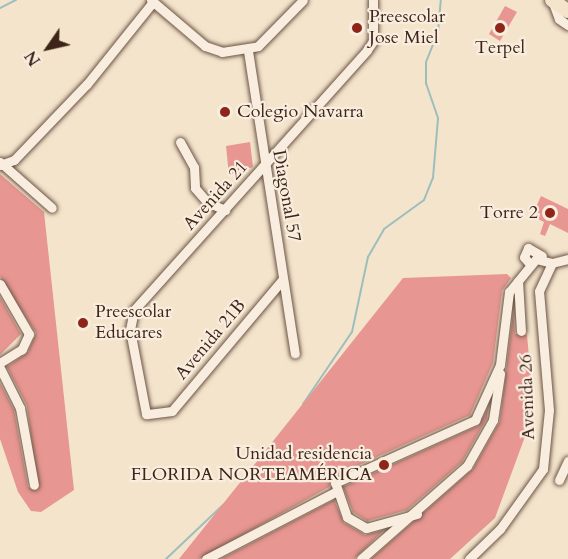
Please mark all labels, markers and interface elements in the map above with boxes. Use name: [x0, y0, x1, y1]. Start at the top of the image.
place label: Preescolar Jose Miel: [369, 7, 445, 50]
north arrow: [18, 18, 78, 78]
marker: Preescolar Jose Miel: [350, 21, 364, 35]
marker: Terpel: [493, 21, 507, 35]
place label: Terpel: [475, 37, 525, 59]
text: N: [20, 46, 46, 70]
place label: Colegio Navarra: [237, 101, 364, 123]
marker: Colegio Navarra: [218, 105, 232, 119]
street label: Diagonal 57: [267, 148, 305, 244]
street label: Avenida 21: [179, 157, 253, 235]
place label: Torre 2: [480, 202, 538, 224]
marker: Torre 2: [543, 206, 557, 220]
street label: Avenida 21B: [171, 295, 251, 385]
place label: Preescolar Educares: [95, 302, 171, 344]
marker: Preescolar Educares: [76, 316, 90, 330]
street label: Avenida 26: [516, 354, 540, 440]
place label: Unidad residencia FLORIDA NORTEAMÉRICA: [131, 444, 372, 486]
marker: Unidad residencia FLORIDA NORTEAMÉRICA: [377, 458, 391, 472]

